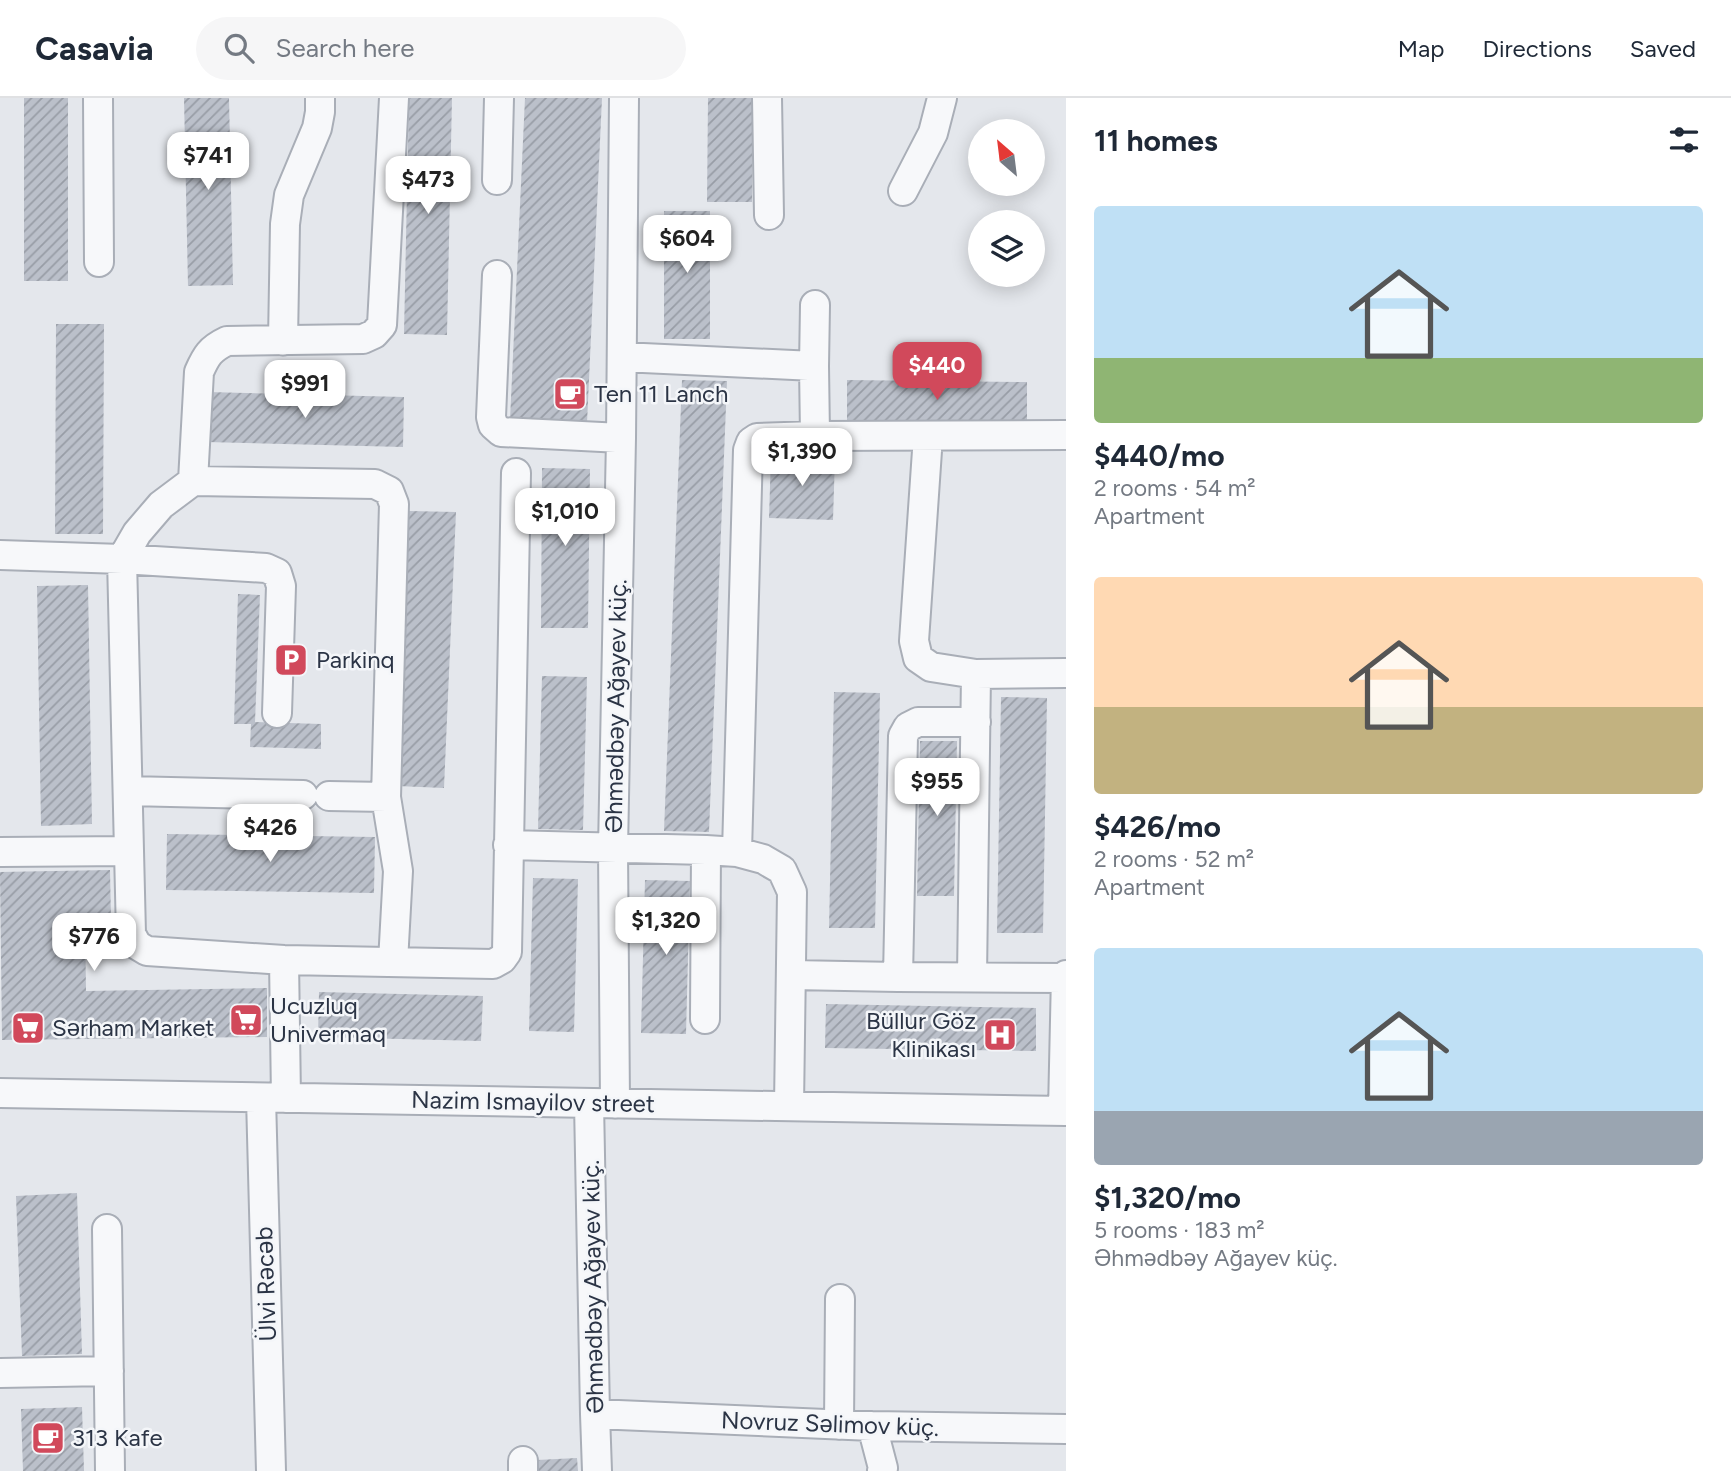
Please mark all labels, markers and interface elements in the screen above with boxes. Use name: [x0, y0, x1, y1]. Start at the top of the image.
search box: [196, 17, 686, 80]
text: Casavia: [35, 29, 154, 68]
icon: search: [220, 29, 258, 67]
text: Search here: [276, 32, 415, 64]
text: Map: [1398, 34, 1444, 63]
text: Directions: [1482, 34, 1592, 63]
text: Saved: [1630, 34, 1696, 63]
north arrow: [968, 119, 1045, 196]
map controls: [968, 119, 1045, 287]
icon: filters: [1665, 121, 1703, 159]
text: 11 homes: [1094, 122, 1218, 159]
pin: $741: [167, 132, 249, 192]
text: $741: [183, 141, 233, 169]
pin: $473: [387, 156, 469, 216]
text: $473: [402, 165, 454, 193]
button: layers: [968, 210, 1045, 287]
pin: $604: [646, 216, 728, 275]
text: $604: [659, 224, 715, 252]
icon: home: [1336, 251, 1462, 377]
pin: $440: [896, 342, 978, 402]
text: $440: [909, 351, 965, 379]
pin: $991: [264, 360, 346, 420]
text: $991: [280, 369, 330, 397]
cafe icon: Ten 11 Lanch: [551, 375, 589, 413]
place label: Ten 11 Lanch: [594, 379, 728, 408]
pin: $1,390: [745, 428, 859, 488]
text: $1,390: [767, 437, 837, 465]
text: $440/mo: [1094, 437, 1225, 474]
text: 2 rooms · 54 m²: [1094, 474, 1256, 502]
pin: $1,010: [508, 489, 622, 548]
text: $1,010: [531, 497, 599, 525]
text: Apartment: [1094, 502, 1205, 530]
street label: Əhmədbəy Ağayev küç.: [599, 579, 632, 833]
icon: home: [1336, 622, 1462, 748]
parking icon: Parkinq: [272, 641, 310, 679]
place label: Parkinq: [316, 645, 394, 674]
pin: $955: [896, 758, 978, 818]
text: $955: [911, 767, 963, 795]
pin: $426: [229, 804, 311, 864]
text: $426/mo: [1094, 808, 1221, 845]
text: $426: [243, 813, 297, 841]
text: 2 rooms · 52 m²: [1094, 845, 1254, 873]
text: Apartment: [1094, 873, 1205, 901]
pin: $1,320: [609, 898, 723, 957]
text: $1,320: [631, 906, 701, 934]
pin: $776: [53, 914, 135, 973]
text: $776: [68, 922, 120, 950]
place label: Ucuzluq Univermaq: [270, 991, 386, 1048]
icon: home: [1336, 993, 1462, 1119]
supermarket icon: Ucuzluq Univermaq: [227, 1001, 265, 1039]
place label: Büllur Göz Klinikası: [866, 1006, 976, 1063]
supermarket icon: Sərham Market: [9, 1009, 47, 1047]
place label: Sərham Market: [52, 1013, 214, 1042]
hospital icon: Büllur Göz Klinikası: [981, 1016, 1019, 1054]
street label: Nazim Ismayilov street: [411, 1085, 655, 1118]
street label: Əhmədbəy Ağayev küç.: [576, 1160, 609, 1414]
text: $1,320/mo: [1094, 1179, 1241, 1216]
text: 5 rooms · 183 m²: [1094, 1216, 1265, 1244]
street label: Ülvi Rəcəb: [249, 1226, 282, 1342]
text: Əhmədbəy Ağayev küç.: [1094, 1244, 1337, 1272]
street label: Novruz Səlimov küç.: [720, 1405, 940, 1442]
cafe icon: 313 Kafe: [29, 1419, 67, 1457]
place label: 313 Kafe: [72, 1423, 163, 1452]

